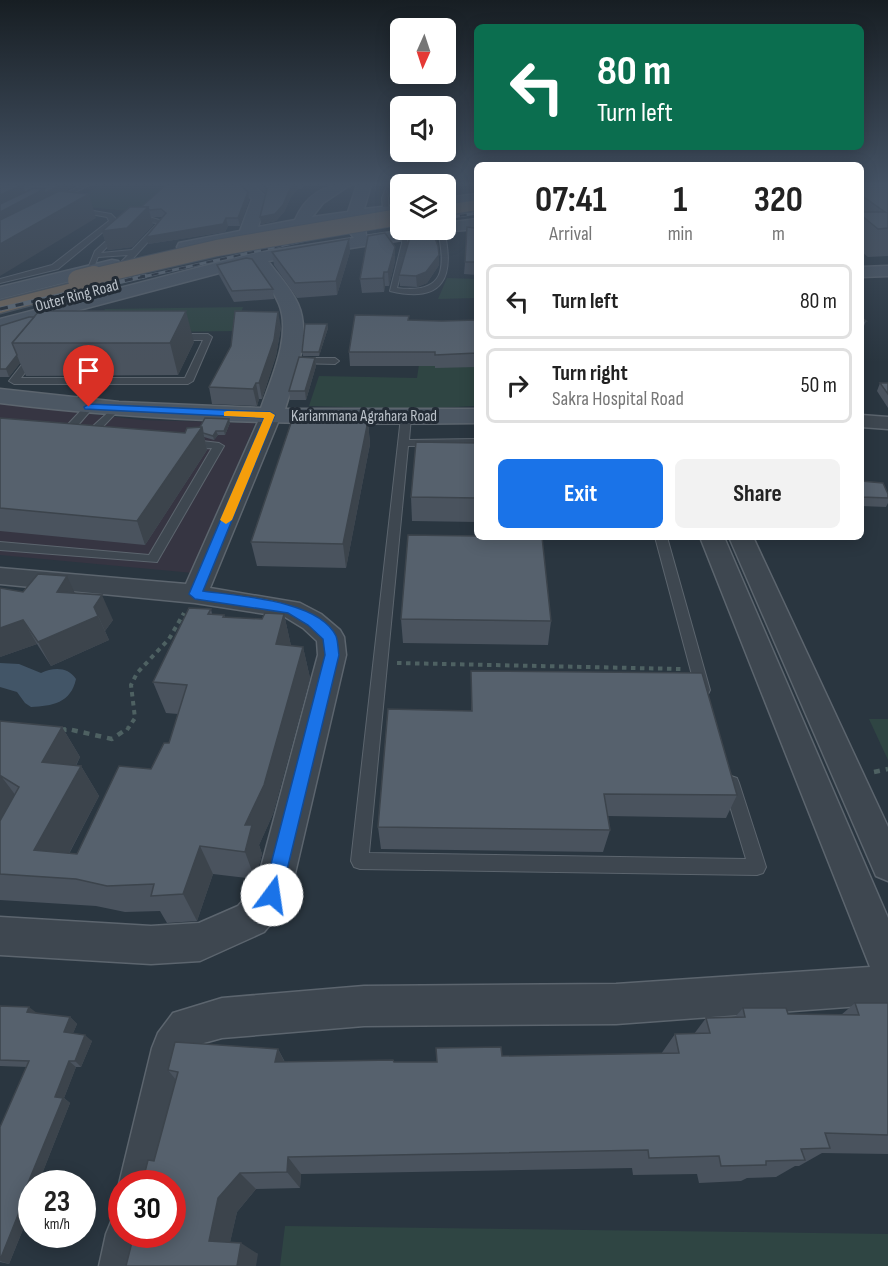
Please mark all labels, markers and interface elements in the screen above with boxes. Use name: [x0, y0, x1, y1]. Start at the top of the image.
north arrow: [390, 18, 456, 84]
map controls: [390, 18, 456, 240]
text: 80 m: [597, 46, 671, 97]
icon: left: [498, 48, 576, 126]
button: sound: [390, 96, 456, 162]
text: Turn left: [597, 97, 673, 129]
button: layers: [390, 174, 456, 240]
text: 07:41: [535, 179, 607, 222]
text: 1: [673, 179, 687, 222]
text: 320: [754, 179, 803, 222]
text: Arrival: [549, 222, 592, 246]
text: min: [668, 222, 693, 246]
text: m: [772, 222, 785, 246]
street label: Outer Ring Road: [33, 276, 121, 316]
icon: left: [501, 285, 534, 318]
text: Turn left: [552, 288, 618, 315]
text: 80 m: [800, 288, 837, 315]
pin: [63, 345, 114, 407]
icon: arrive: [72, 354, 105, 387]
text: Turn right: [552, 360, 628, 387]
icon: right: [501, 369, 534, 402]
text: 50 m: [801, 372, 837, 399]
text: Sakra Hospital Road: [552, 387, 684, 411]
street label: Kariammana Agrahara Road: [291, 407, 437, 426]
button: Exit: [498, 459, 663, 528]
button: Share: [675, 459, 840, 528]
position arrow: [240, 863, 304, 927]
speed limit sign: 30: [108, 1170, 186, 1248]
text: 23: [44, 1184, 70, 1220]
text: km/h: [44, 1215, 70, 1234]

